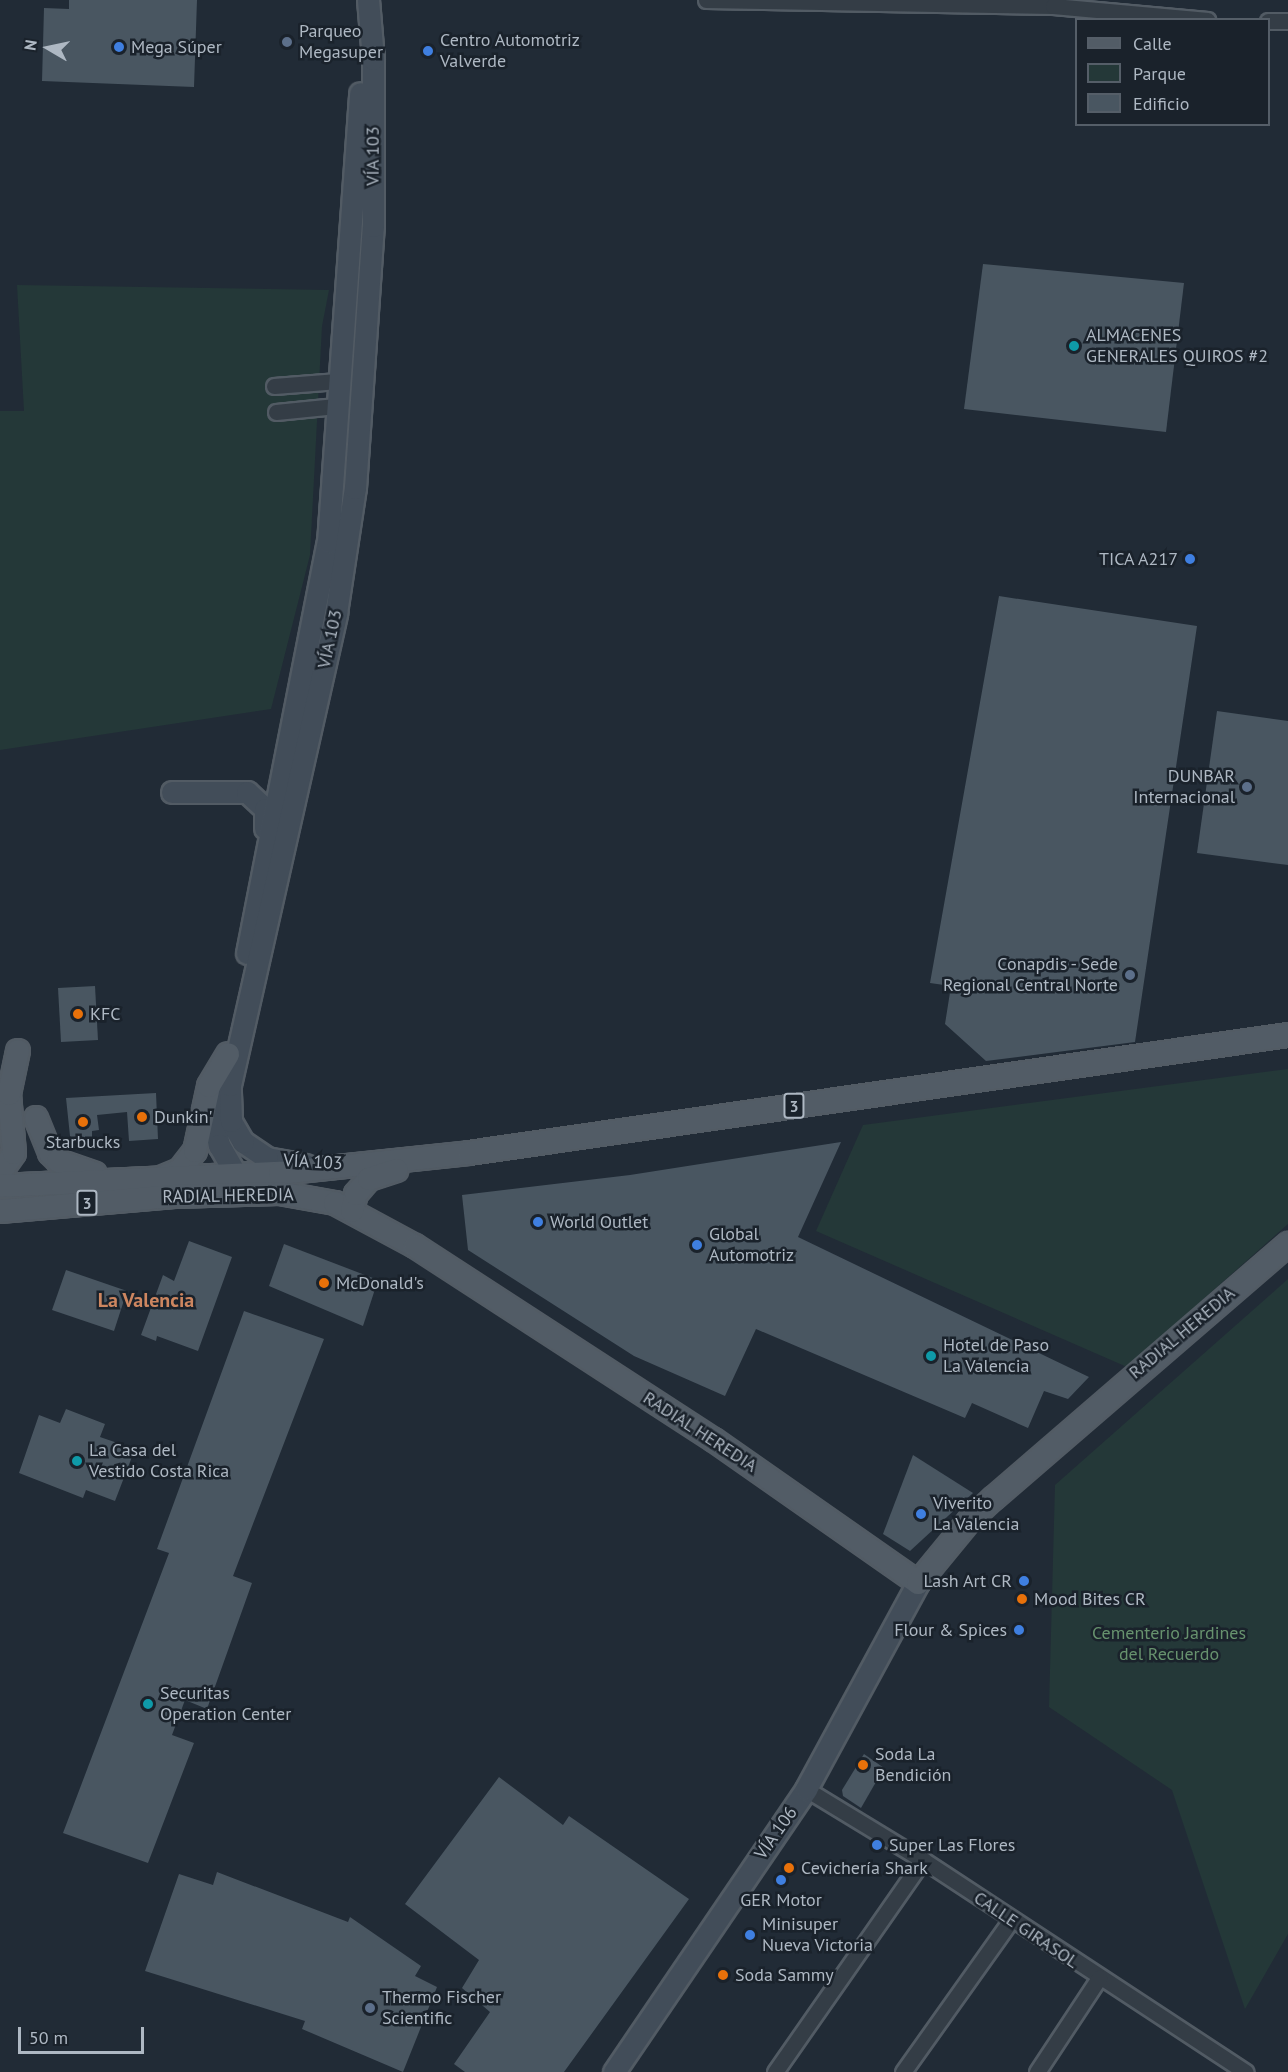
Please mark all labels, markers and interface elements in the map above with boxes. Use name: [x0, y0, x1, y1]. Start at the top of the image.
north arrow: [18, 18, 78, 78]
legend: [1075, 18, 1270, 126]
place label: Parqueo Megasuper: [299, 21, 383, 63]
place label: Centro Automotriz Valverde: [440, 30, 580, 72]
text: Calle: [1133, 32, 1172, 55]
marker: Parqueo Megasuper: [280, 35, 294, 49]
place label: Mega Súper: [131, 36, 222, 58]
text: N: [20, 38, 41, 52]
marker: Mega Súper: [112, 40, 126, 54]
marker: Centro Automotriz Valverde: [421, 44, 435, 58]
text: Parque: [1133, 62, 1186, 85]
text: Edificio: [1133, 92, 1189, 115]
street label: VÍA 103: [362, 126, 384, 186]
place label: ALMACENES GENERALES QUIROS #2: [1086, 325, 1268, 368]
marker: ALMACENES GENERALES QUIROS #2: [1067, 339, 1081, 353]
place label: TICA A217: [1098, 548, 1178, 570]
marker: TICA A217: [1183, 552, 1197, 566]
street label: VÍA 103: [313, 607, 347, 671]
place label: DUNBAR Internacional: [1133, 766, 1235, 808]
marker: DUNBAR Internacional: [1240, 780, 1254, 794]
place label: Conapdis - Sede Regional Central Norte: [943, 954, 1118, 996]
marker: Conapdis - Sede Regional Central Norte: [1123, 968, 1137, 982]
place label: KFC: [90, 1003, 121, 1025]
marker: KFC: [71, 1007, 85, 1021]
road number: 3: [782, 1093, 806, 1119]
place label: Dunkin': [154, 1106, 213, 1128]
marker: Dunkin': [135, 1110, 149, 1124]
marker: Starbucks: [76, 1115, 90, 1129]
place label: Starbucks: [46, 1131, 120, 1153]
street label: VÍA 103: [282, 1150, 344, 1174]
street label: RADIAL HEREDIA: [162, 1184, 294, 1208]
road number: 3: [75, 1190, 99, 1216]
place label: World Outlet: [550, 1211, 648, 1233]
marker: World Outlet: [531, 1215, 545, 1229]
place label: Global Automotriz: [709, 1224, 794, 1266]
marker: Global Automotriz: [690, 1238, 704, 1252]
place label: McDonald's: [336, 1272, 424, 1294]
marker: McDonald's: [317, 1276, 331, 1290]
street label: RADIAL HEREDIA: [1124, 1282, 1240, 1384]
district label: La Valencia: [98, 1288, 194, 1312]
place label: Hotel de Paso La Valencia: [943, 1335, 1049, 1378]
marker: Hotel de Paso La Valencia: [924, 1349, 938, 1363]
street label: RADIAL HEREDIA: [639, 1387, 761, 1477]
place label: La Casa del Vestido Costa Rica: [89, 1440, 229, 1482]
marker: La Casa del Vestido Costa Rica: [70, 1454, 84, 1468]
place label: Viverito La Valencia: [933, 1493, 1020, 1536]
marker: Viverito La Valencia: [914, 1507, 928, 1521]
place label: Lash Art CR: [923, 1570, 1012, 1592]
marker: Lash Art CR: [1017, 1574, 1031, 1588]
place label: Mood Bites CR: [1034, 1588, 1146, 1610]
marker: Mood Bites CR: [1015, 1592, 1029, 1606]
place label: Flour & Spices: [894, 1619, 1007, 1641]
marker: Flour & Spices: [1012, 1623, 1026, 1637]
park label: Cementerio Jardines del Recuerdo: [1092, 1623, 1246, 1666]
place label: Securitas Operation Center: [160, 1683, 291, 1726]
marker: Securitas Operation Center: [141, 1697, 155, 1711]
place label: Soda La Bendición: [875, 1744, 951, 1786]
marker: Soda La Bendición: [856, 1758, 870, 1772]
street label: VÍA 106: [750, 1802, 802, 1864]
place label: Super Las Flores: [889, 1834, 1015, 1856]
marker: Super Las Flores: [870, 1838, 884, 1852]
place label: Cevichería Shark: [801, 1857, 928, 1879]
marker: Cevichería Shark: [782, 1861, 796, 1875]
marker: GER Motor: [774, 1873, 788, 1887]
street label: CALLE GIRASOL: [970, 1887, 1082, 1973]
place label: GER Motor: [740, 1889, 822, 1911]
place label: Minisuper Nueva Victoria: [762, 1914, 874, 1956]
marker: Minisuper Nueva Victoria: [743, 1928, 757, 1942]
place label: Soda Sammy: [735, 1964, 834, 1986]
marker: Soda Sammy: [716, 1968, 730, 1982]
place label: Thermo Fischer Scientific: [382, 1987, 501, 2030]
marker: Thermo Fischer Scientific: [363, 2001, 377, 2015]
scale bar: [21, 2015, 147, 2053]
text: 50 m: [29, 2026, 68, 2049]

